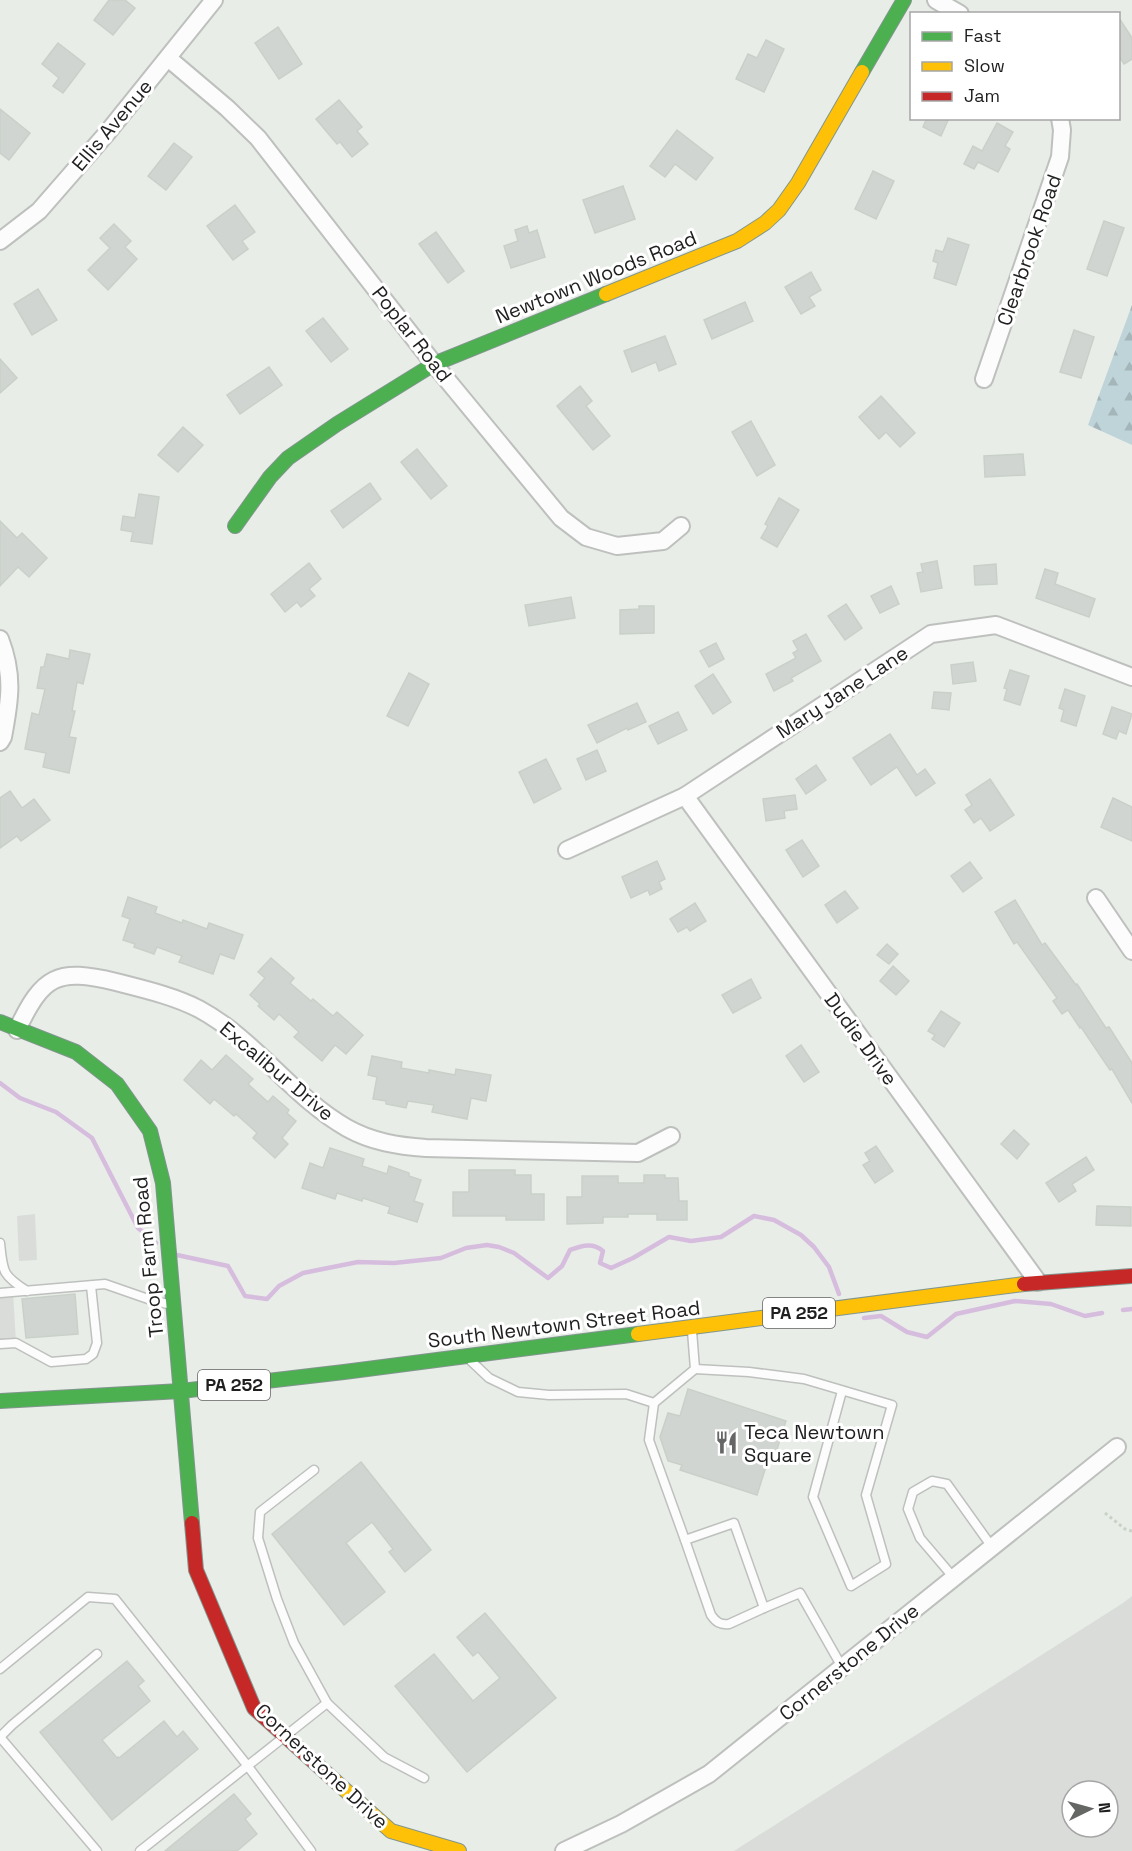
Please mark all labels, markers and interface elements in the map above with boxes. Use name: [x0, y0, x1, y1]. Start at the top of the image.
legend: [910, 12, 1120, 120]
text: Fast: [964, 24, 1001, 47]
text: Slow: [964, 54, 1005, 77]
street label: Ellis Avenue: [66, 74, 158, 176]
text: Jam: [964, 84, 1000, 107]
street label: Clearbrook Road: [991, 171, 1067, 329]
street label: Newtown Woods Road: [492, 225, 700, 329]
street label: Poplar Road: [366, 281, 458, 387]
street label: Mary Jane Lane: [771, 640, 913, 744]
street label: Dudie Drive: [819, 988, 903, 1090]
street label: Excalibur Drive: [214, 1016, 340, 1126]
street label: Troop Farm Road: [127, 1175, 169, 1339]
street label: South Newtown Street Road: [426, 1294, 702, 1354]
road number: PA 252: [763, 1298, 835, 1328]
road number: PA 252: [198, 1370, 270, 1400]
place label: Teca Newtown Square: [744, 1419, 884, 1468]
restaurant icon: Teca Newtown Square: [713, 1430, 739, 1456]
street label: Cornerstone Drive: [774, 1598, 924, 1726]
street label: Cornerstone Drive: [250, 1698, 394, 1834]
north arrow: [1060, 1779, 1120, 1839]
text: N: [1094, 1801, 1115, 1814]

